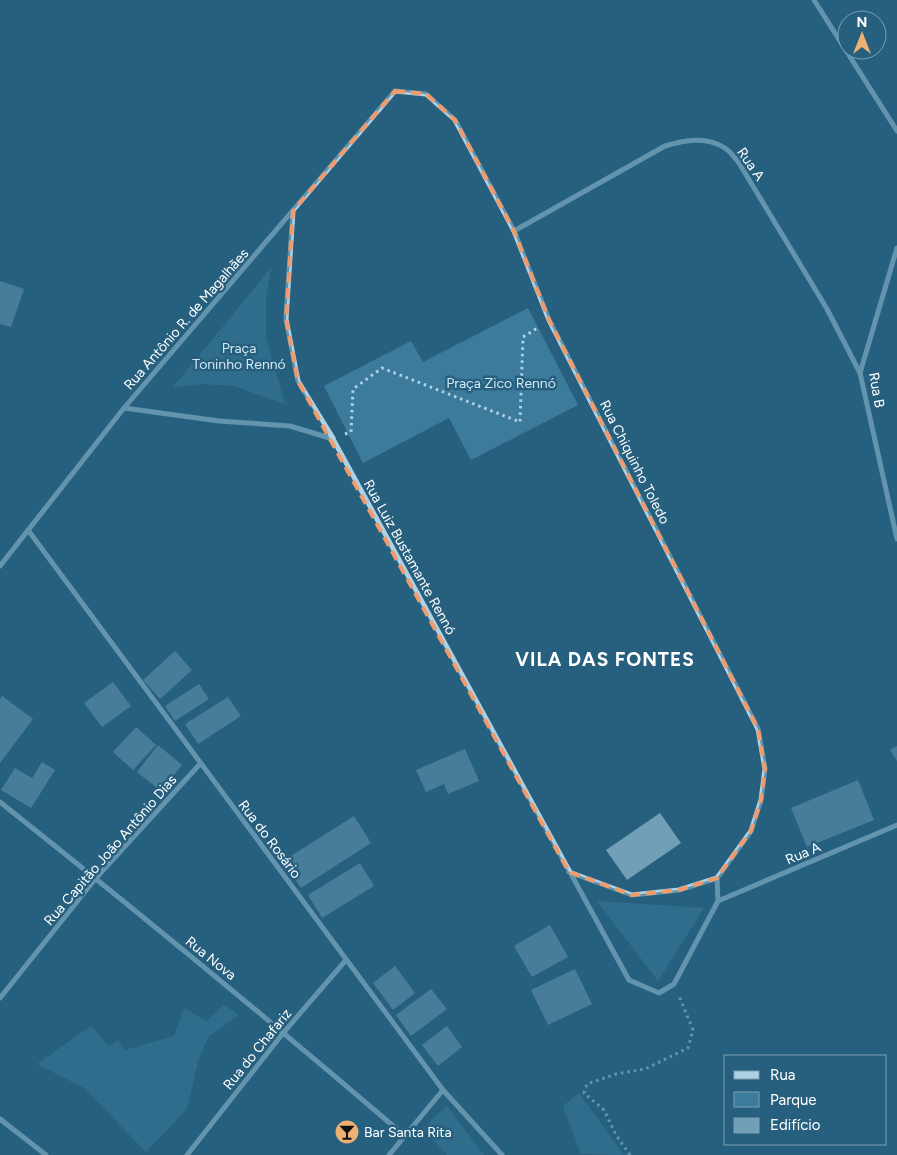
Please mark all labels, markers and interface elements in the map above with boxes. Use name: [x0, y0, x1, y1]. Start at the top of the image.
north arrow: [837, 10, 887, 60]
text: N: [857, 14, 867, 31]
street label: Rua A: [733, 144, 768, 185]
street label: Rua Antônio R. de Magalhães: [120, 245, 252, 393]
park label: Praça Toninho Rennó: [192, 340, 286, 373]
street label: Rua B: [865, 371, 888, 409]
park label: Praça Zico Rennó: [446, 375, 556, 392]
street label: Rua Chiquinho Toledo: [596, 397, 673, 527]
street label: Rua Luiz Bustamante Rennó: [360, 477, 459, 638]
district label: VILA DAS FONTES: [515, 648, 695, 671]
street label: Rua Capitão João Antônio Dias: [40, 772, 180, 929]
street label: Rua do Rosário: [235, 797, 305, 882]
street label: Rua A: [783, 838, 824, 868]
street label: Rua Nova: [182, 933, 239, 984]
street label: Rua do Chafariz: [220, 1005, 295, 1093]
legend: [724, 1055, 887, 1145]
text: Rua: [770, 1066, 795, 1084]
text: Parque: [770, 1091, 817, 1109]
text: Edifício: [770, 1116, 821, 1134]
bar icon: Bar Santa Rita: [334, 1119, 360, 1145]
place label: Bar Santa Rita: [364, 1124, 452, 1141]

